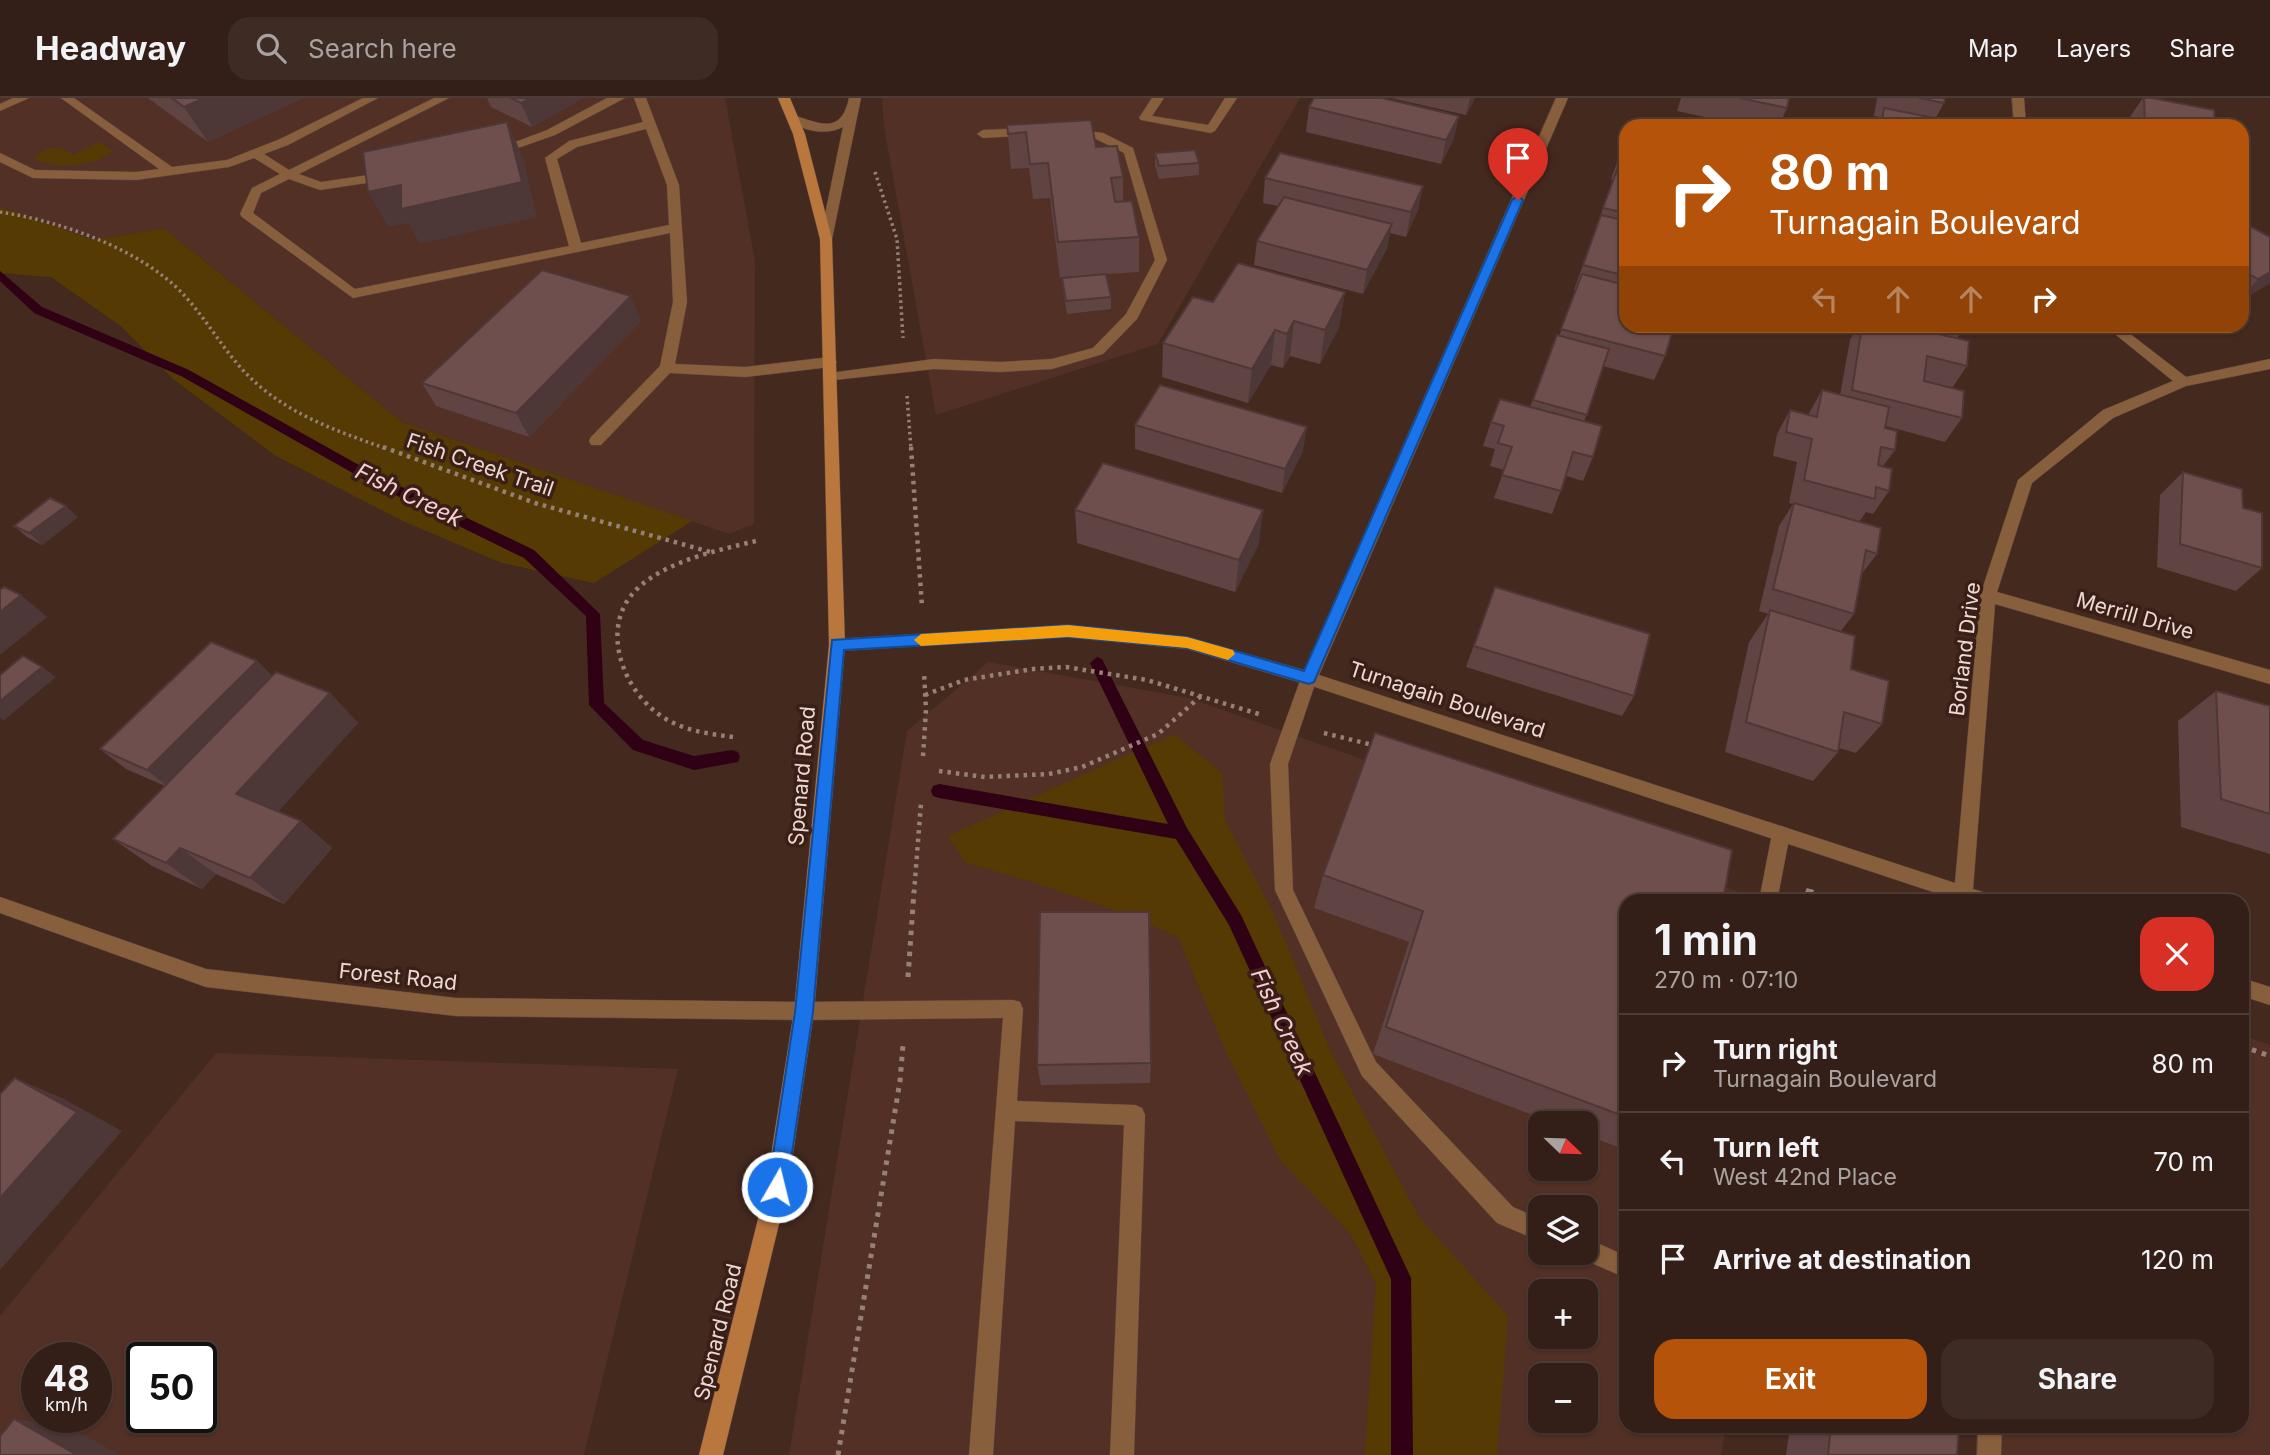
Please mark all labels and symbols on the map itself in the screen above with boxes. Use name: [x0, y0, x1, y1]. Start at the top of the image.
pin: [1488, 128, 1548, 200]
street label: Fish Creek Trail: [403, 428, 557, 502]
water label: Fish Creek: [351, 457, 467, 533]
street label: Borland Drive: [1944, 581, 1985, 717]
street label: Merrill Drive: [2074, 587, 2197, 644]
street label: Turnagain Boulevard: [1346, 656, 1548, 743]
street label: Spenard Road: [783, 705, 820, 847]
street label: Forest Road: [338, 958, 458, 995]
water label: Fish Creek: [1245, 964, 1319, 1081]
north arrow: [1528, 1111, 1598, 1181]
position arrow: [740, 1150, 814, 1224]
street label: Spenard Road: [688, 1261, 747, 1403]
speed limit sign: 50: [126, 1342, 217, 1433]

